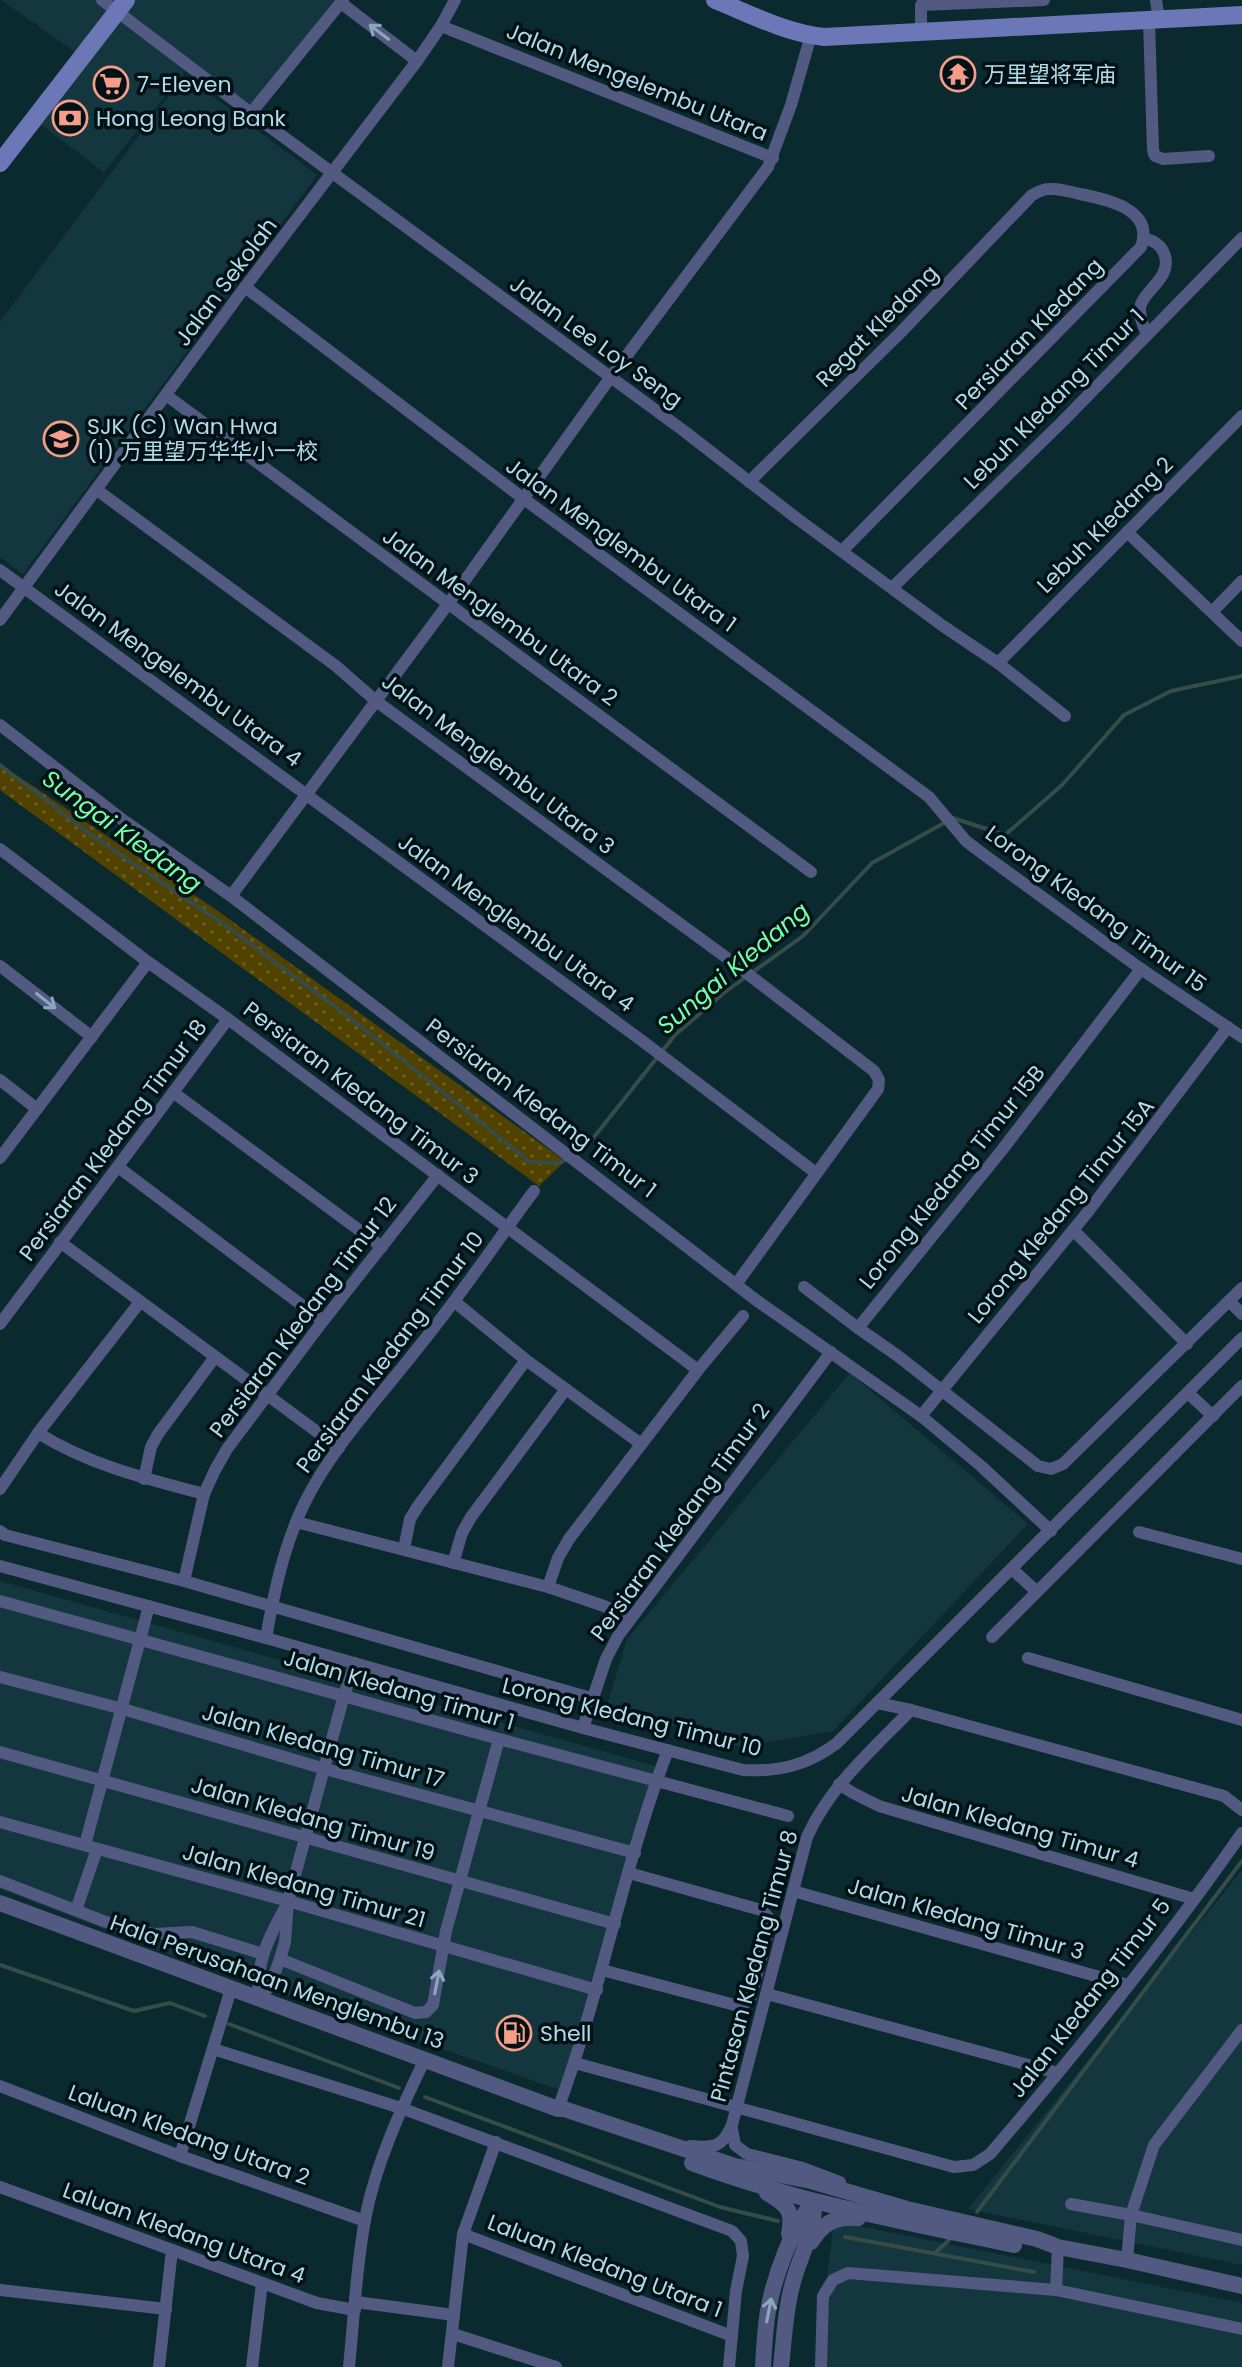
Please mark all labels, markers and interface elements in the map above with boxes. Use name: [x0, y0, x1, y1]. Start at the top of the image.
street label: Jalan Mengelembu Utara: [502, 15, 772, 149]
one-way arrow: [369, 24, 391, 41]
temple icon: 万里望将军庙: [939, 55, 977, 93]
place label: 万里望将军庙: [984, 59, 1116, 90]
supermarket icon: 7-Eleven: [92, 65, 130, 103]
place label: 7-Eleven: [137, 69, 232, 100]
bank icon: Hong Leong Bank: [51, 99, 89, 137]
place label: Hong Leong Bank: [96, 103, 287, 134]
street label: Jalan Sekolah: [168, 212, 284, 352]
street label: Persiaran Kledang: [948, 251, 1110, 417]
street label: Regat Kledang: [809, 258, 945, 394]
street label: Jalan Lee Loy Seng: [503, 269, 689, 415]
street label: Lebuh Kledang Timur 1: [957, 302, 1151, 496]
place label: SJK (C) Wan Hwa (1) 万里望万华华小一校: [87, 411, 318, 467]
school or university icon: SJK (C) Wan Hwa (1) 万里望万华华小一校: [42, 420, 80, 458]
street label: Lebuh Kledang 2: [1030, 450, 1180, 600]
street label: Jalan Menglembu Utara 1: [499, 451, 743, 639]
street label: Jalan Menglembu Utara 2: [376, 521, 624, 713]
street label: Jalan Mengelembu Utara 4: [48, 574, 308, 775]
street label: Jalan Menglembu Utara 3: [375, 666, 621, 862]
water label: Sungai Kledang: [36, 762, 208, 900]
street label: Lorong Kledang Timur 15: [979, 818, 1213, 1000]
street label: Jalan Menglembu Utara 4: [391, 827, 641, 1019]
water label: Sungai Kledang: [650, 894, 816, 1042]
one-way arrow: [35, 993, 56, 1010]
street label: Persiaran Kledang Timur 3: [237, 994, 485, 1192]
street label: Persiaran Kledang Timur 1: [419, 1011, 663, 1205]
street label: Persiaran Kledang Timur 18: [12, 1013, 214, 1267]
street label: Lorong Kledang Timur 15B: [852, 1058, 1052, 1296]
street label: Lorong Kledang Timur 15A: [960, 1092, 1162, 1330]
street label: Persiaran Kledang Timur 12: [202, 1190, 404, 1444]
street label: Persiaran Kledang Timur 10: [289, 1225, 491, 1479]
street label: Persiaran Kledang Timur 2: [583, 1397, 777, 1647]
street label: Jalan Kledang Timur 1: [280, 1642, 518, 1738]
street label: Lorong Kledang Timur 10: [499, 1670, 765, 1764]
street label: Jalan Kledang Timur 17: [198, 1697, 448, 1795]
street label: Jalan Kledang Timur 19: [187, 1769, 439, 1869]
street label: Jalan Kledang Timur 4: [898, 1778, 1142, 1876]
street label: Pintasan Kledang Timur 8: [703, 1827, 805, 2105]
street label: Jalan Kledang Timur 21: [179, 1836, 429, 1936]
street label: Jalan Kledang Timur 3: [844, 1870, 1088, 1968]
street label: Jalan Kledang Timur 5: [1002, 1892, 1178, 2104]
street label: Hala Perusahaan Menglembu 13: [106, 1907, 448, 2057]
one-way arrow: [431, 1970, 446, 1995]
fuel station icon: Shell: [495, 2014, 533, 2052]
place label: Shell: [540, 2018, 591, 2049]
street label: Laluan Kledang Utara 2: [64, 2077, 314, 2193]
street label: Laluan Kledang Utara 4: [58, 2175, 310, 2291]
street label: Laluan Kledang Utara 1: [483, 2207, 727, 2325]
one-way arrow: [762, 2298, 777, 2324]

